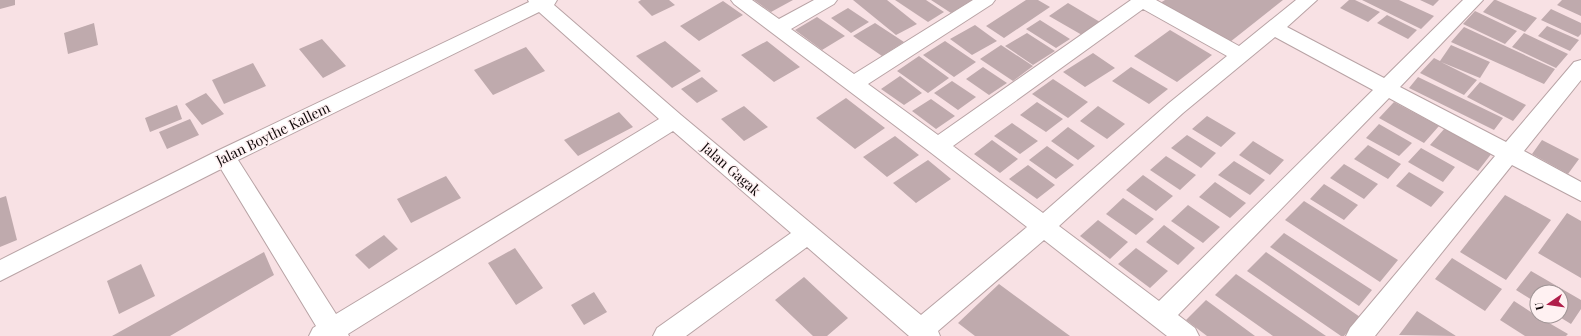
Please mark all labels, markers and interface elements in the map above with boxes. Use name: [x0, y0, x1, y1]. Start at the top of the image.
street label: Jalan Boythe Kallem: [212, 97, 333, 170]
street label: Jalan Gagak: [697, 137, 765, 200]
north arrow: [1529, 284, 1569, 324]
text: U: [1531, 301, 1547, 312]

